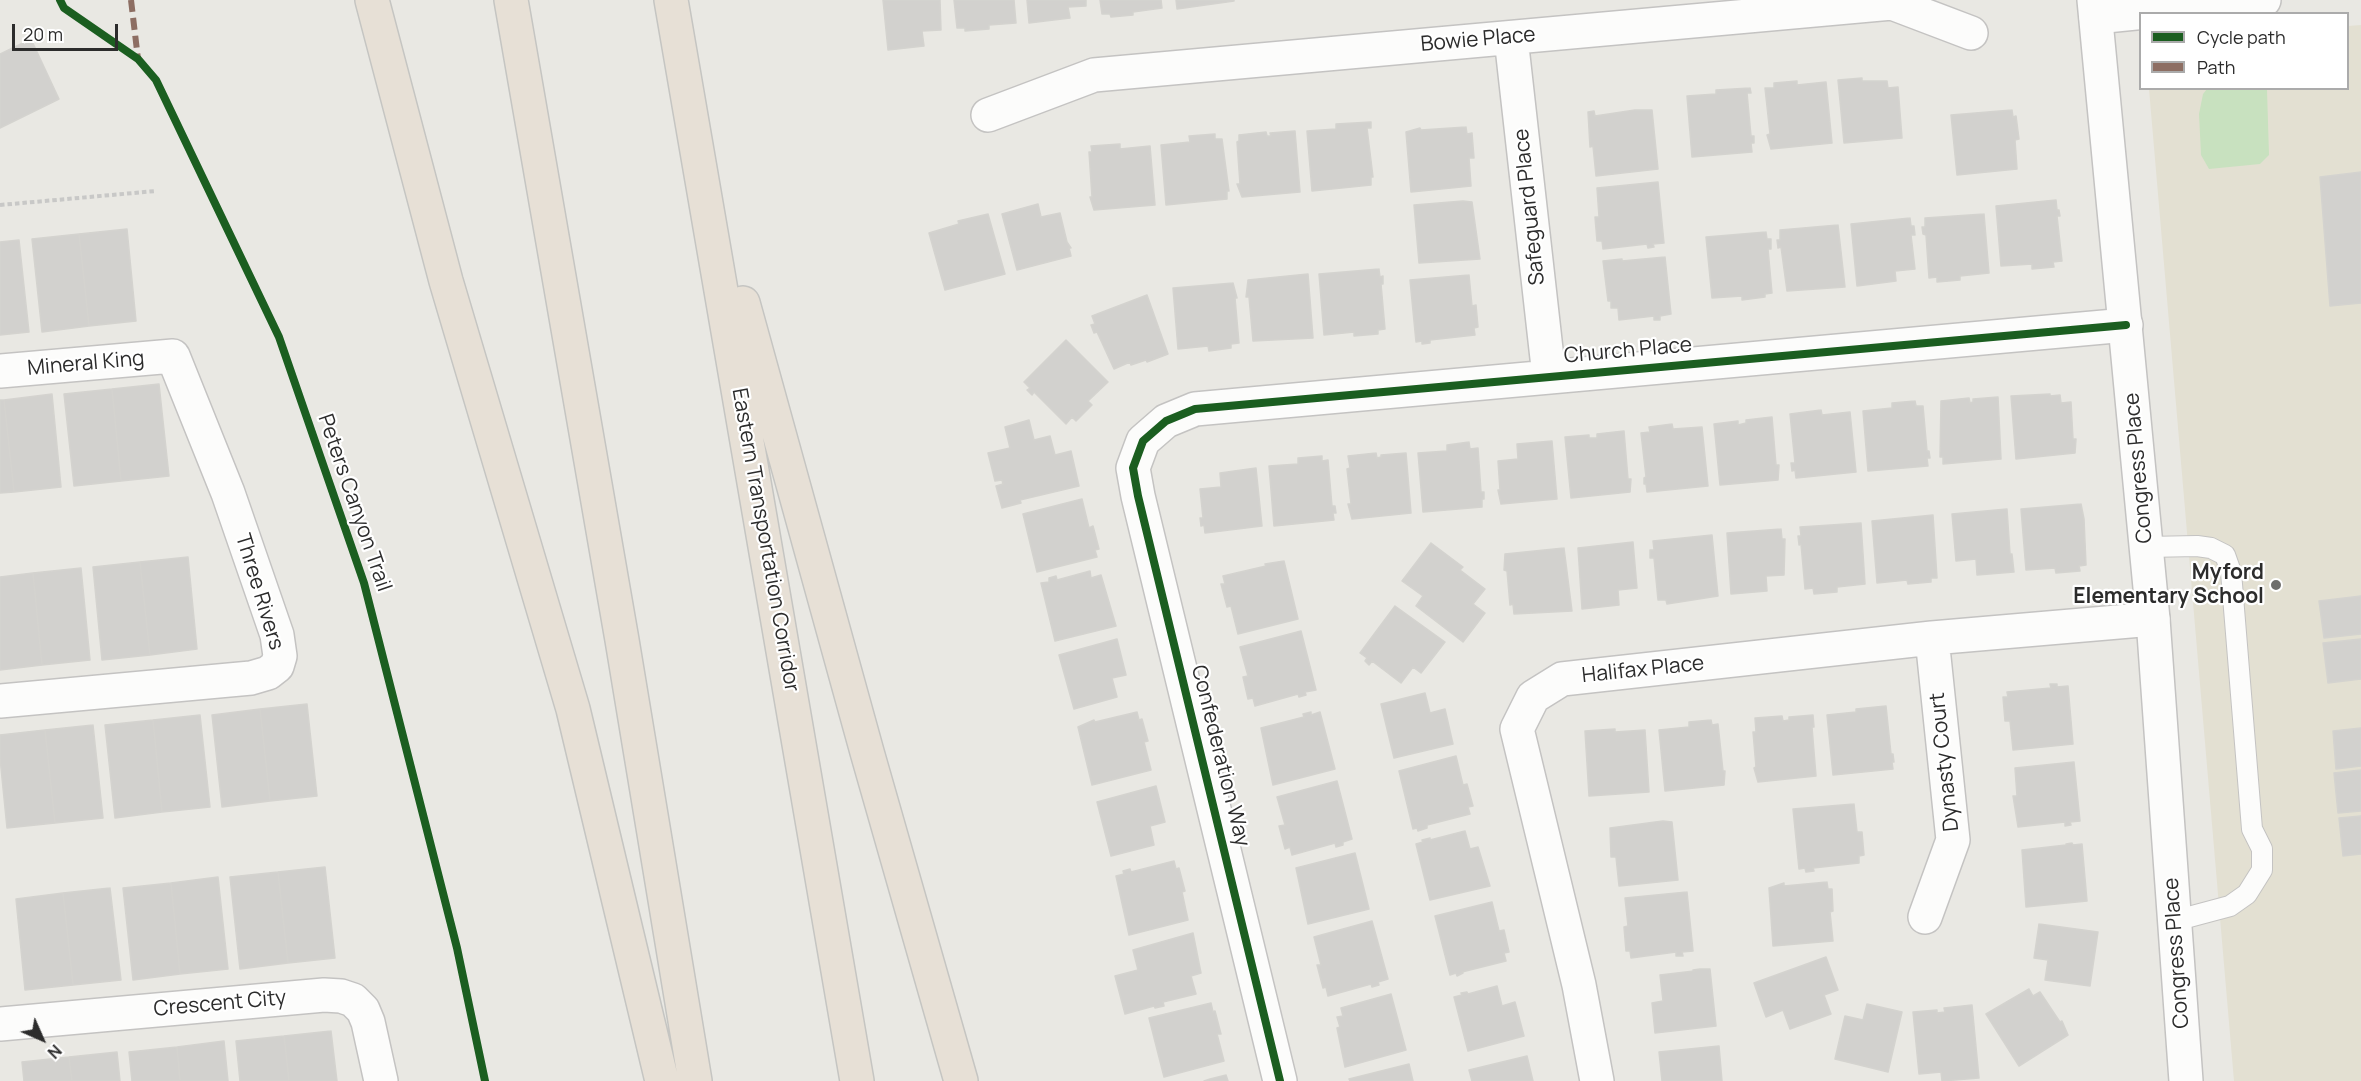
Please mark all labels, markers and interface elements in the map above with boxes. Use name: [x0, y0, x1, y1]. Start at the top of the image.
scale bar: [15, 12, 122, 50]
legend: [2139, 12, 2349, 90]
text: 20 m: [23, 22, 63, 46]
street label: Bowie Place: [1420, 22, 1536, 58]
text: Cycle path: [2197, 25, 2286, 49]
text: Path: [2197, 55, 2235, 79]
street label: Safeguard Place: [1509, 127, 1551, 287]
street label: Church Place: [1563, 333, 1693, 369]
street label: Mineral King: [26, 346, 146, 382]
street label: Eastern Transportation Corridor: [726, 386, 804, 694]
street label: Congress Place: [2120, 392, 2158, 544]
street label: Peters Canyon Trail: [312, 411, 396, 595]
street label: Three Rivers: [229, 531, 289, 653]
place label: Myford Elementary School: [2073, 560, 2264, 610]
marker: Myford Elementary School: [2269, 578, 2283, 592]
street label: Halifax Place: [1581, 651, 1705, 689]
street label: Confederation Way: [1185, 663, 1255, 849]
street label: Dynasty Court: [1925, 691, 1965, 833]
street label: Congress Place: [2159, 877, 2195, 1029]
street label: Crescent City: [153, 986, 287, 1022]
north arrow: [12, 1009, 72, 1069]
text: N: [43, 1040, 67, 1064]

